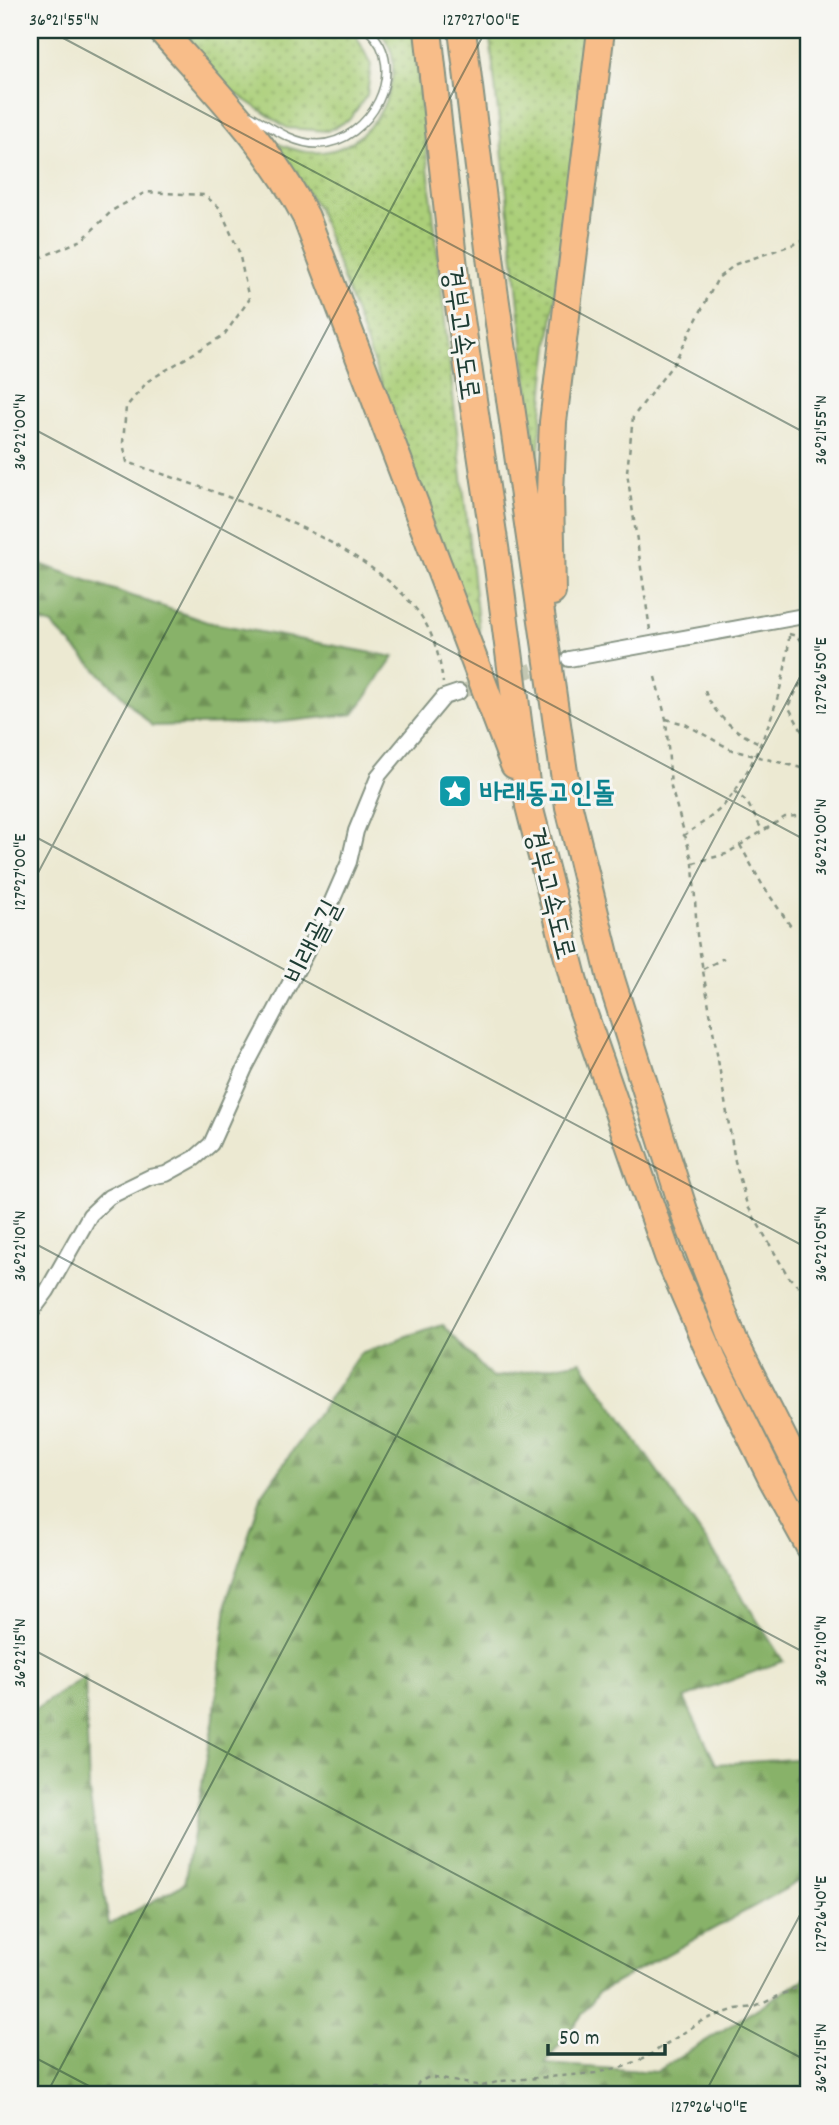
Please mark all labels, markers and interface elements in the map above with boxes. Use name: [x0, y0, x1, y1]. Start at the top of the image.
text: 36°21'55"N: [29, 9, 99, 34]
text: 127°27'00"E: [443, 9, 520, 34]
street label: 경부고속도로: [429, 264, 487, 403]
text: 36°22'00"N: [9, 394, 34, 470]
text: 36°21'55"N: [810, 395, 835, 465]
text: 127°26'50"E: [810, 637, 835, 715]
place icon: 바래동고인돌: [436, 772, 474, 810]
place label: 바래동고인돌: [479, 776, 615, 816]
text: 36°22'00"N: [810, 799, 835, 875]
street label: 경부고속도로: [511, 824, 583, 965]
text: 127°27'00"E: [9, 834, 34, 911]
street label: 비래골길: [277, 894, 354, 993]
text: 36°22'05"N: [810, 1206, 835, 1282]
text: 36°22'10"N: [9, 1211, 34, 1281]
text: 36°22'10"N: [810, 1616, 835, 1686]
text: 36°22'15"N: [9, 1618, 34, 1688]
text: 127°26'40"E: [810, 1876, 835, 1952]
scale bar: [548, 2013, 666, 2057]
text: 36°22'15"N: [810, 2023, 835, 2093]
text: 50 m: [559, 2025, 599, 2055]
text: 127°26'40"E: [671, 2096, 747, 2121]

